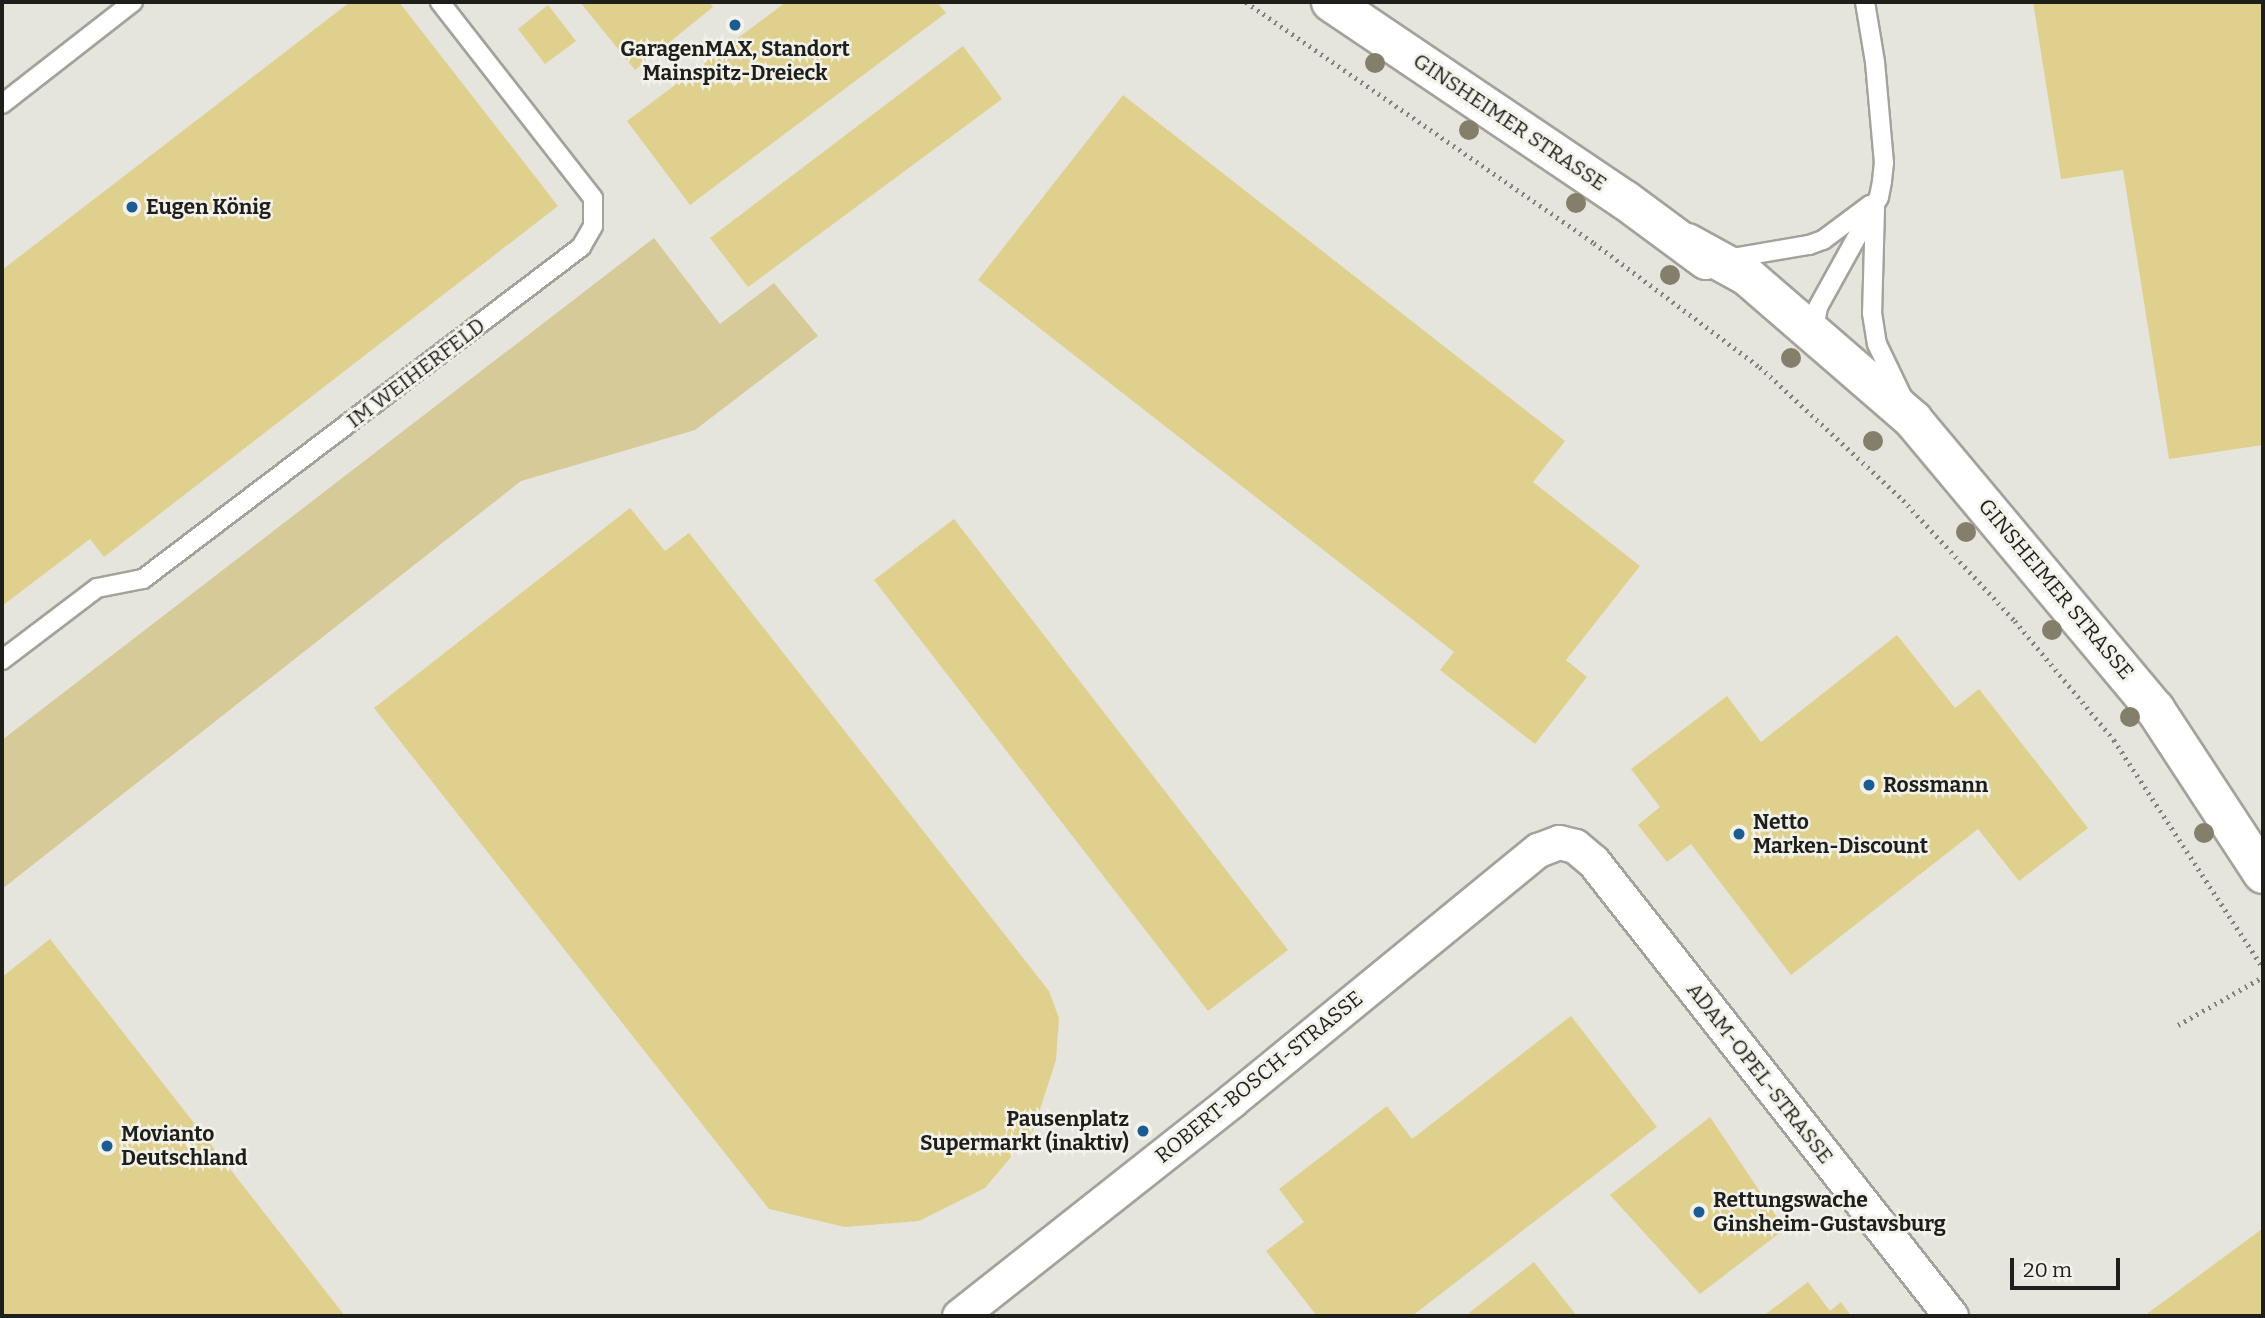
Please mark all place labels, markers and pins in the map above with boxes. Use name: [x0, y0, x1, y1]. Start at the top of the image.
marker: GaragenMAX, Standort Mainspitz-Dreieck: [727, 17, 743, 33]
place label: GaragenMAX, Standort Mainspitz-Dreieck: [620, 36, 850, 86]
place label: Eugen König: [146, 194, 271, 220]
marker: Eugen König: [124, 199, 140, 215]
place label: Rossmann: [1883, 772, 1988, 798]
marker: Rossmann: [1861, 777, 1877, 793]
place label: Netto Marken-Discount: [1753, 809, 1928, 859]
marker: Netto Marken-Discount: [1731, 826, 1747, 842]
place label: Pausenplatz Supermarkt (inaktiv): [920, 1106, 1129, 1156]
place label: Movianto Deutschland: [121, 1121, 247, 1171]
marker: Pausenplatz Supermarkt (inaktiv): [1135, 1123, 1151, 1139]
marker: Movianto Deutschland: [99, 1138, 115, 1154]
place label: Rettungswache Ginsheim-Gustavsburg: [1713, 1187, 1946, 1237]
marker: Rettungswache Ginsheim-Gustavsburg: [1691, 1204, 1707, 1220]

